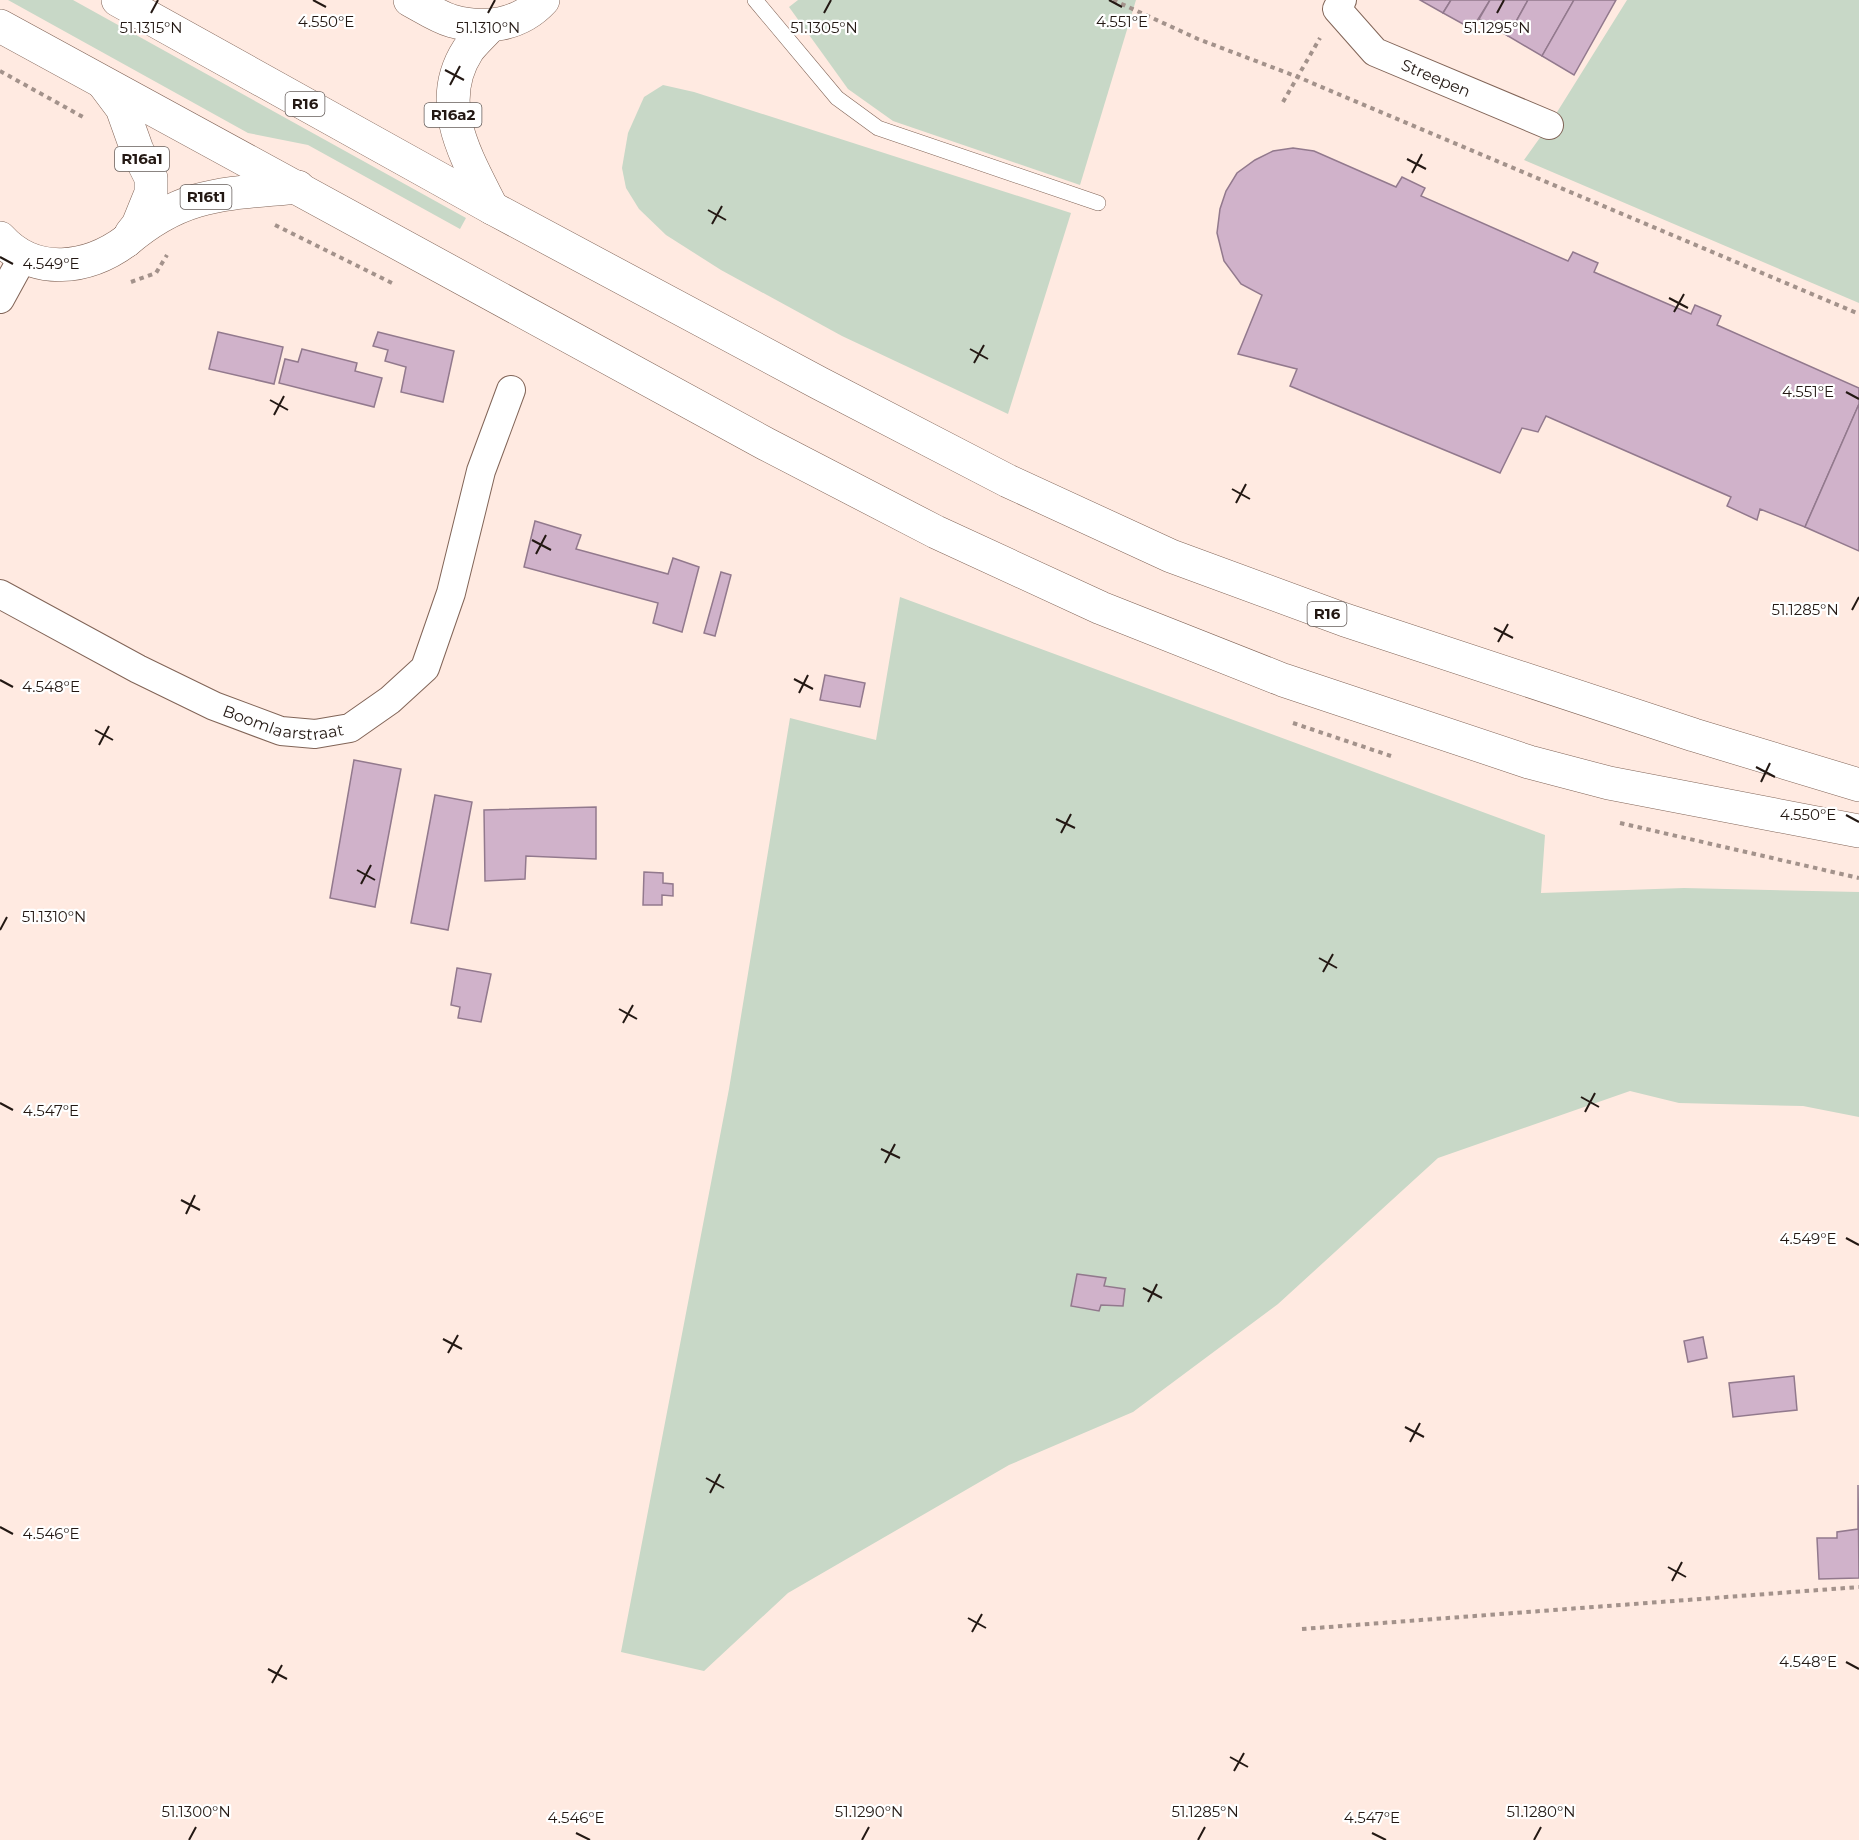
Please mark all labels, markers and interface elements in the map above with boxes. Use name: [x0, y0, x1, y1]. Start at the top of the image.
text: 4.550°E: [298, 12, 354, 31]
text: 4.551°E: [1096, 12, 1148, 31]
text: 51.1315°N: [120, 18, 182, 37]
text: 51.1310°N: [456, 18, 520, 37]
text: 51.1305°N: [790, 18, 858, 37]
text: 51.1295°N: [1464, 18, 1530, 37]
street label: Streepen: [1399, 55, 1473, 101]
road number: R16: [286, 92, 324, 116]
road number: R16a2: [424, 103, 482, 127]
road number: R16a1: [115, 147, 169, 171]
road number: R16t1: [180, 185, 232, 209]
text: 4.549°E: [22, 254, 80, 273]
text: 4.551°E: [1782, 382, 1834, 401]
text: 51.1285°N: [1771, 600, 1839, 619]
road number: R16: [1308, 602, 1346, 626]
text: 4.548°E: [22, 677, 80, 696]
street label: Boomlaarstraat: [220, 701, 346, 744]
text: 4.550°E: [1780, 805, 1836, 824]
text: 51.1310°N: [22, 907, 86, 926]
text: 4.547°E: [23, 1101, 79, 1120]
text: 4.549°E: [1779, 1229, 1837, 1248]
text: 4.546°E: [23, 1524, 79, 1543]
text: 4.548°E: [1779, 1652, 1837, 1671]
text: 51.1300°N: [161, 1802, 231, 1821]
text: 51.1290°N: [835, 1802, 903, 1821]
text: 51.1285°N: [1171, 1802, 1239, 1821]
text: 51.1280°N: [1507, 1802, 1575, 1821]
text: 4.546°E: [548, 1808, 604, 1827]
text: 4.547°E: [1344, 1808, 1400, 1827]

